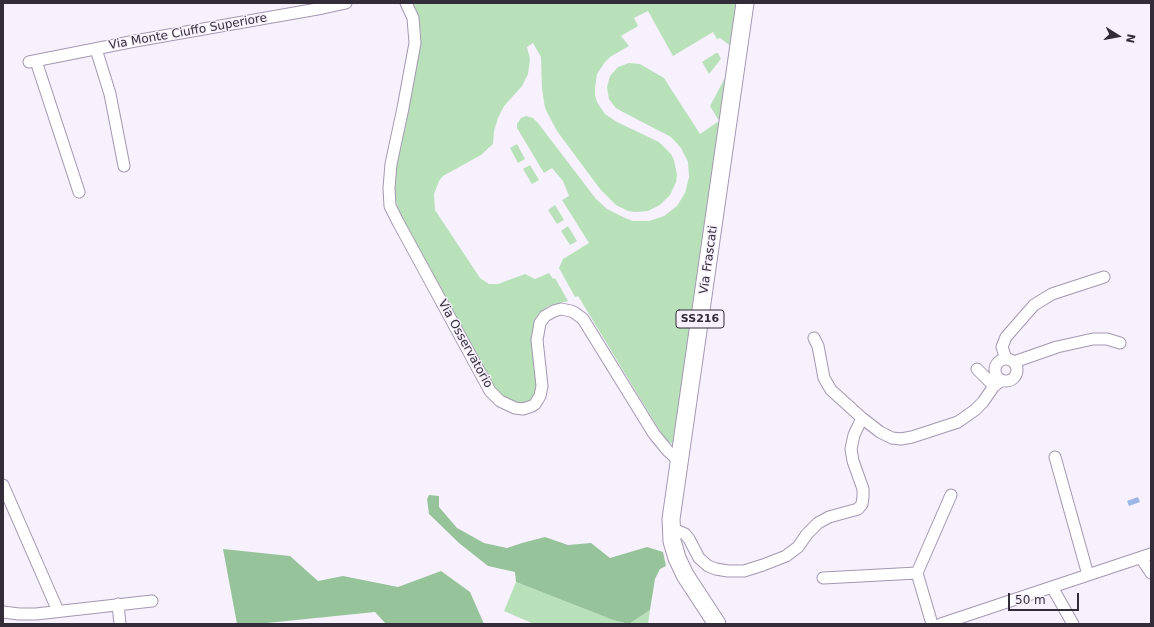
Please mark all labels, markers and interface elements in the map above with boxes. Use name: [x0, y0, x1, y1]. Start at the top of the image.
street label: Via Monte Ciuffo Superiore: [108, 11, 268, 53]
north arrow: [1098, 16, 1138, 56]
text: N: [1123, 33, 1138, 44]
street label: Via Frascati: [697, 225, 721, 295]
street label: Via Osservatorio: [435, 297, 495, 391]
road number: SS216: [676, 310, 724, 328]
scale bar: [1010, 585, 1081, 611]
text: 50 m: [1015, 593, 1046, 607]

